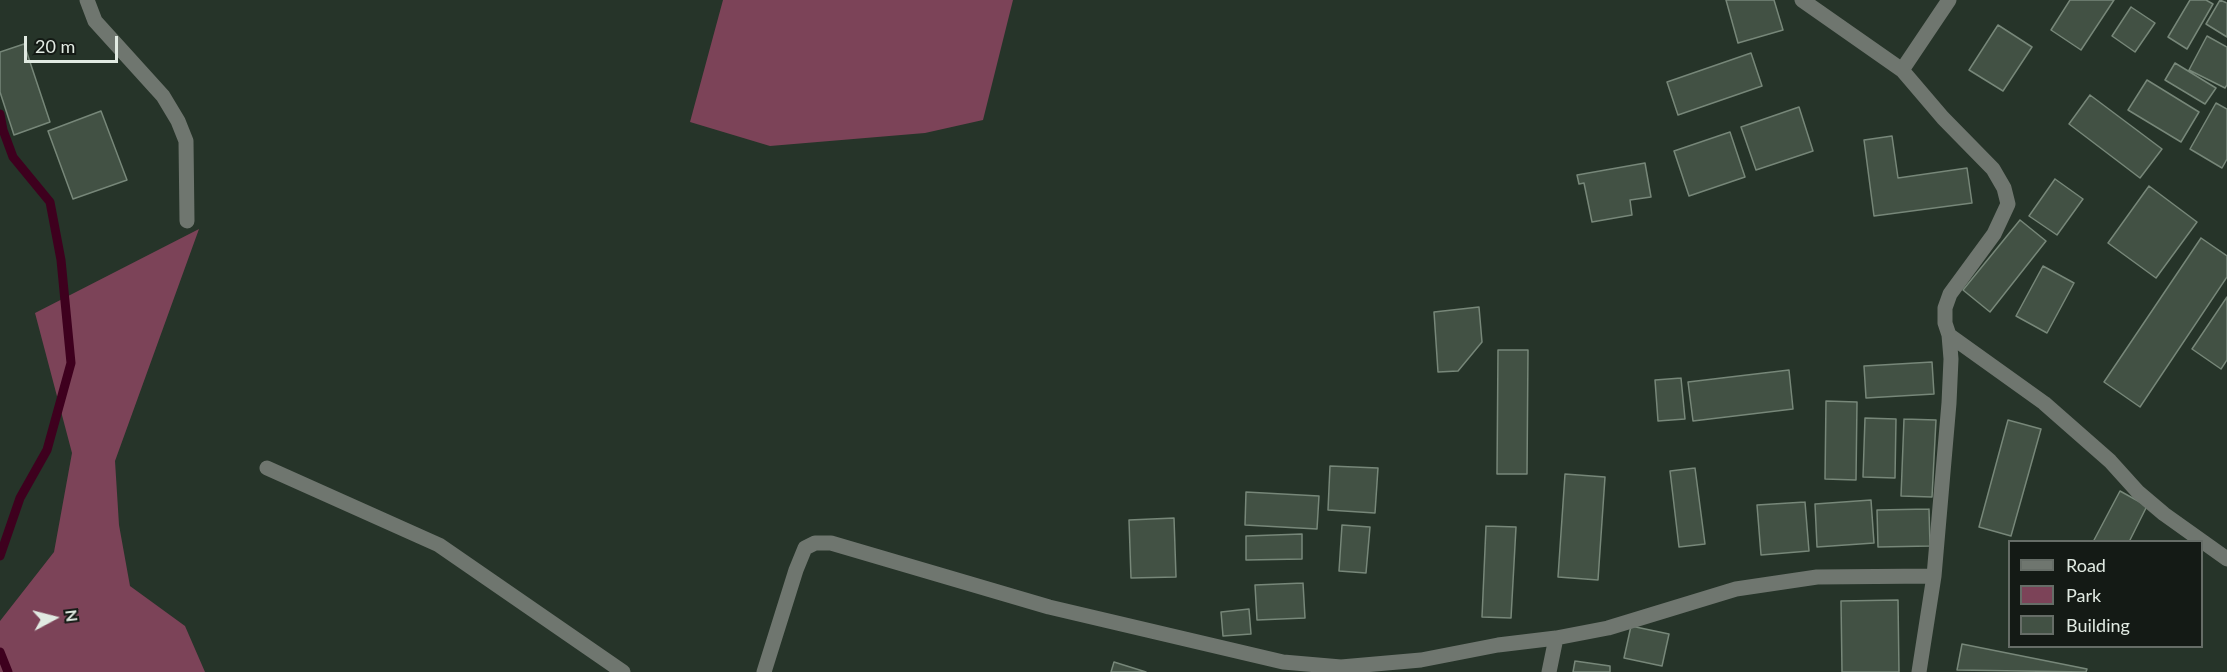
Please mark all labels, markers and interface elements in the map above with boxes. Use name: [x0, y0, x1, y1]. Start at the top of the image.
scale bar: [27, 24, 122, 62]
text: 20 m: [35, 35, 75, 57]
legend: [2008, 540, 2203, 648]
text: Road: [2066, 554, 2106, 576]
text: Park: [2066, 584, 2101, 606]
north arrow: [24, 588, 84, 648]
text: N: [62, 608, 83, 623]
text: Building: [2066, 614, 2130, 636]

